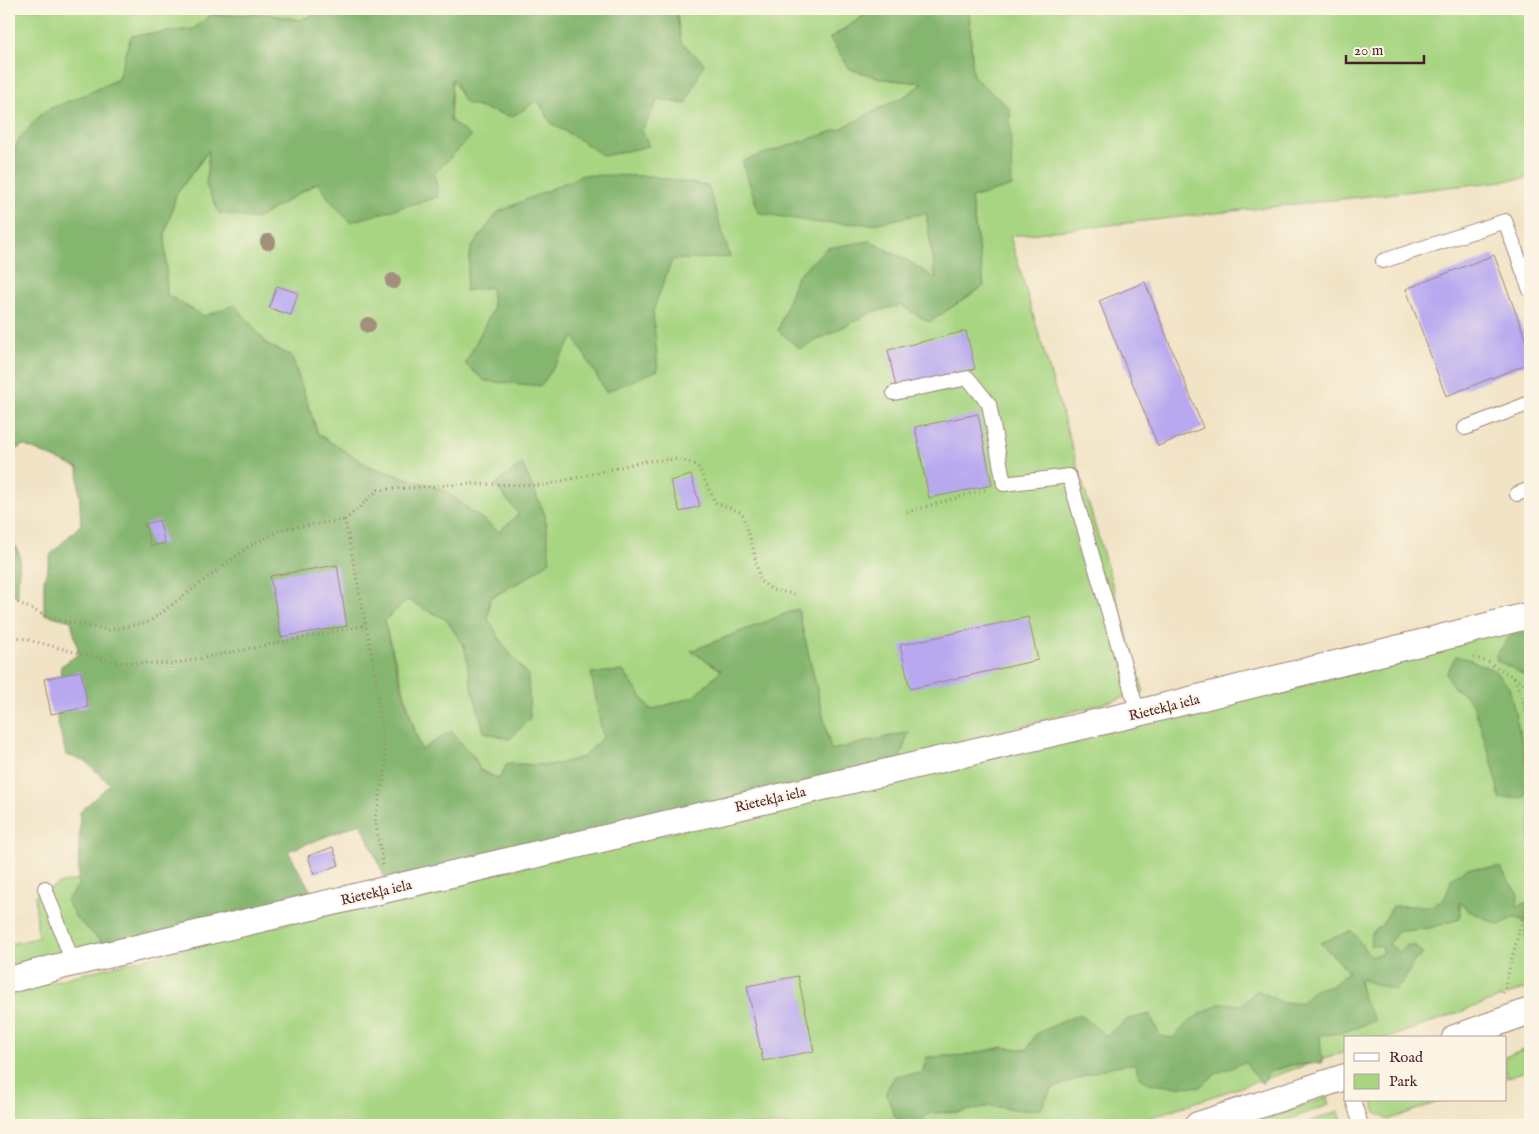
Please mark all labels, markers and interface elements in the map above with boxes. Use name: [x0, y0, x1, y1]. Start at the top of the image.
scale bar: [1346, 32, 1424, 64]
text: 20 m: [1354, 41, 1384, 60]
street label: Rietekļa iela: [1127, 690, 1202, 725]
street label: Rietekļa iela: [733, 783, 808, 817]
street label: Rietekļa iela: [339, 876, 414, 910]
legend: [1344, 1036, 1506, 1102]
text: Road: [1389, 1048, 1424, 1067]
text: Park: [1389, 1072, 1419, 1091]

